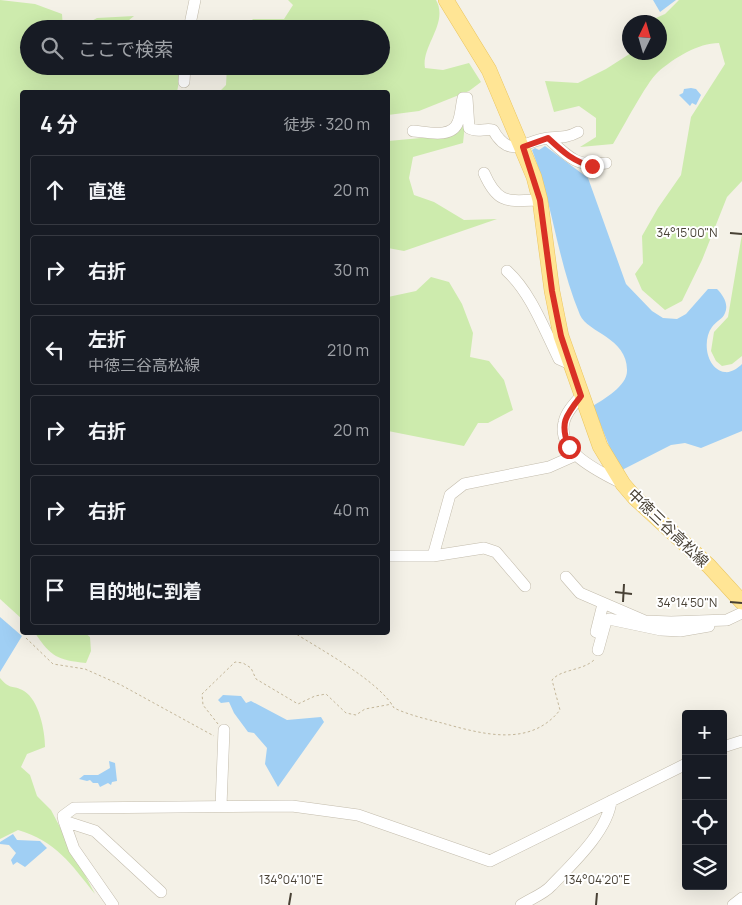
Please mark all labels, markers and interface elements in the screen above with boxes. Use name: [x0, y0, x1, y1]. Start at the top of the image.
north arrow: [622, 15, 667, 60]
search box: [20, 20, 390, 75]
icon: search: [38, 34, 66, 62]
text: ここで検索: [78, 36, 173, 62]
text: 4 分: [40, 110, 78, 138]
text: 徒歩 · 320 m: [283, 113, 370, 135]
route end: [581, 155, 604, 178]
icon: ahead: [41, 176, 69, 204]
text: 直進: [88, 178, 126, 204]
text: 20 m: [333, 179, 369, 201]
text: 34°15'00"N: [657, 224, 717, 241]
icon: right: [41, 256, 69, 284]
text: 右折: [88, 258, 126, 284]
text: 30 m: [334, 259, 369, 281]
text: 左折: [88, 326, 126, 352]
icon: left: [41, 336, 69, 364]
text: 210 m: [327, 339, 369, 361]
text: 中徳三谷高松線: [88, 354, 200, 376]
icon: right: [41, 416, 69, 444]
text: 右折: [88, 418, 126, 444]
text: 20 m: [333, 419, 369, 441]
route start: [558, 436, 581, 459]
street label: 中徳三谷高松線: [623, 484, 713, 572]
icon: right: [41, 496, 69, 524]
text: 右折: [88, 498, 126, 524]
text: 40 m: [333, 499, 369, 521]
icon: arrive: [41, 576, 69, 604]
text: 目的地に到着: [88, 578, 202, 604]
text: 34°14'50"N: [657, 594, 717, 611]
map controls: [682, 710, 727, 890]
button: +: [682, 710, 727, 755]
button: −: [682, 755, 727, 800]
button: locate: [682, 800, 727, 845]
button: layers: [682, 845, 727, 890]
text: 134°04'10"E: [259, 871, 323, 888]
text: 134°04'20"E: [564, 871, 630, 888]

